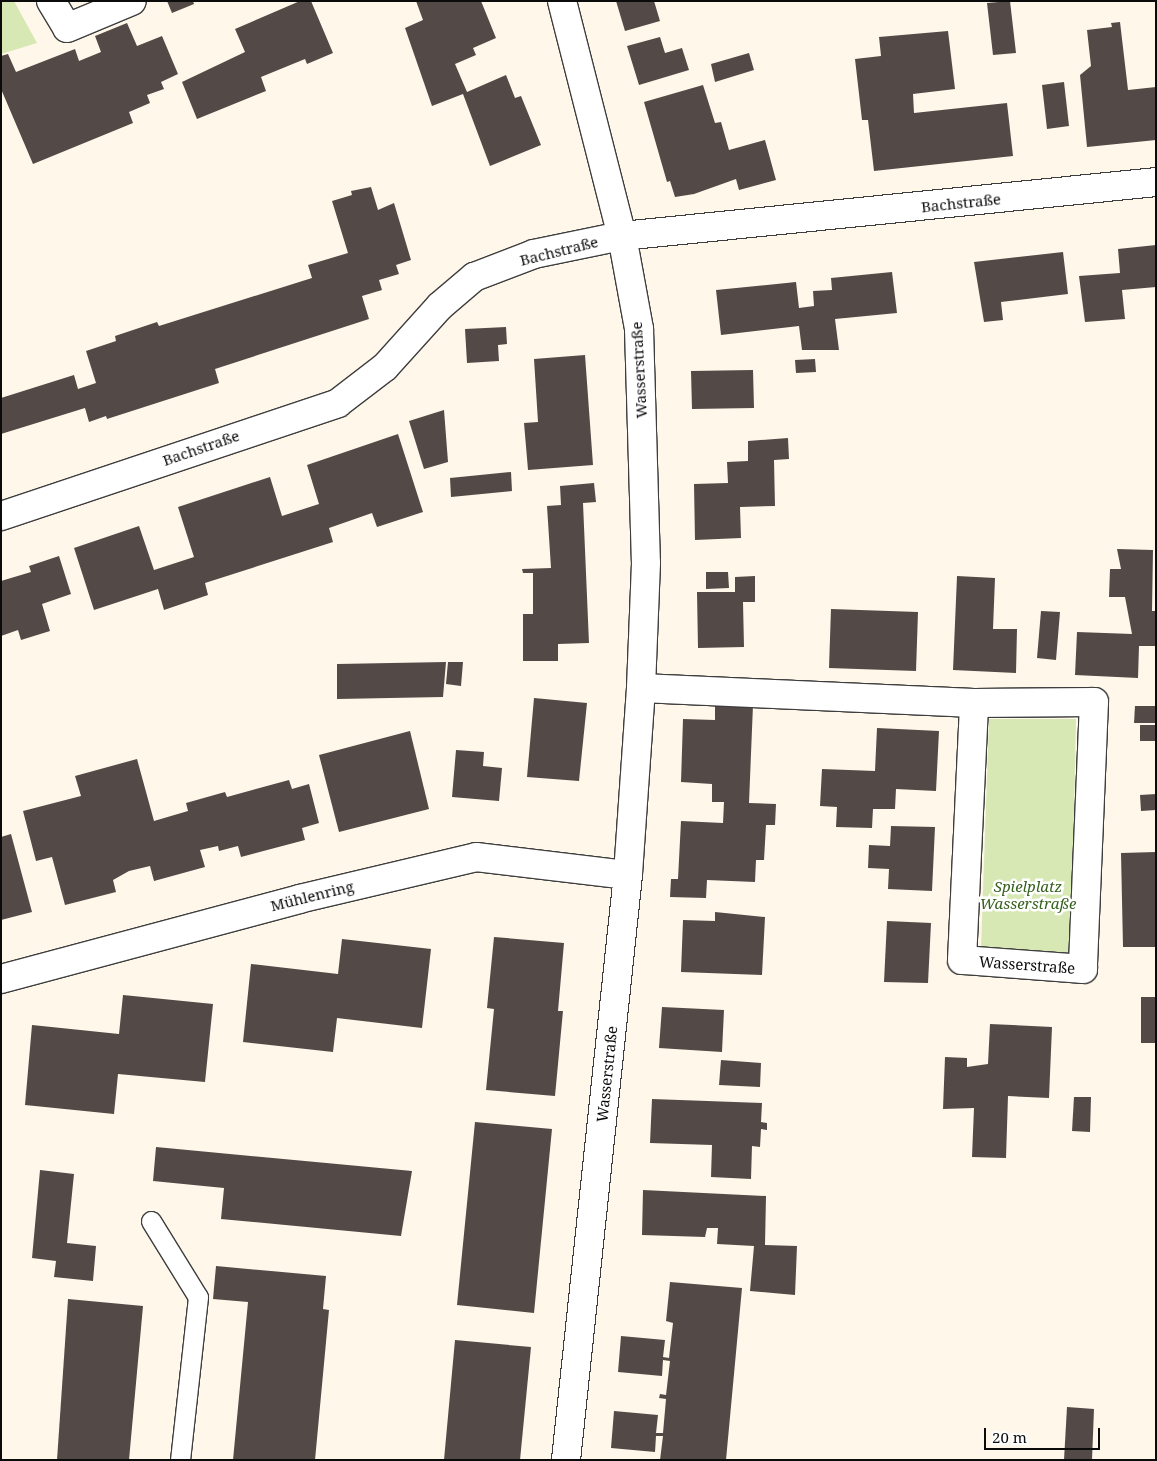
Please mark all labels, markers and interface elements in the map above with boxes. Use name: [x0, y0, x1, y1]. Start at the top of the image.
street label: Bachstraße: [920, 190, 1002, 216]
street label: Bachstraße: [518, 233, 600, 269]
street label: Wasserstraße: [627, 321, 651, 419]
street label: Bachstraße: [160, 426, 242, 470]
street label: Mühlenring: [269, 877, 355, 915]
park label: Spielplatz Wasserstraße: [980, 877, 1076, 912]
street label: Wasserstraße: [978, 953, 1076, 977]
street label: Wasserstraße: [593, 1025, 621, 1123]
scale bar: [987, 1418, 1103, 1450]
text: 20 m: [992, 1427, 1027, 1447]

